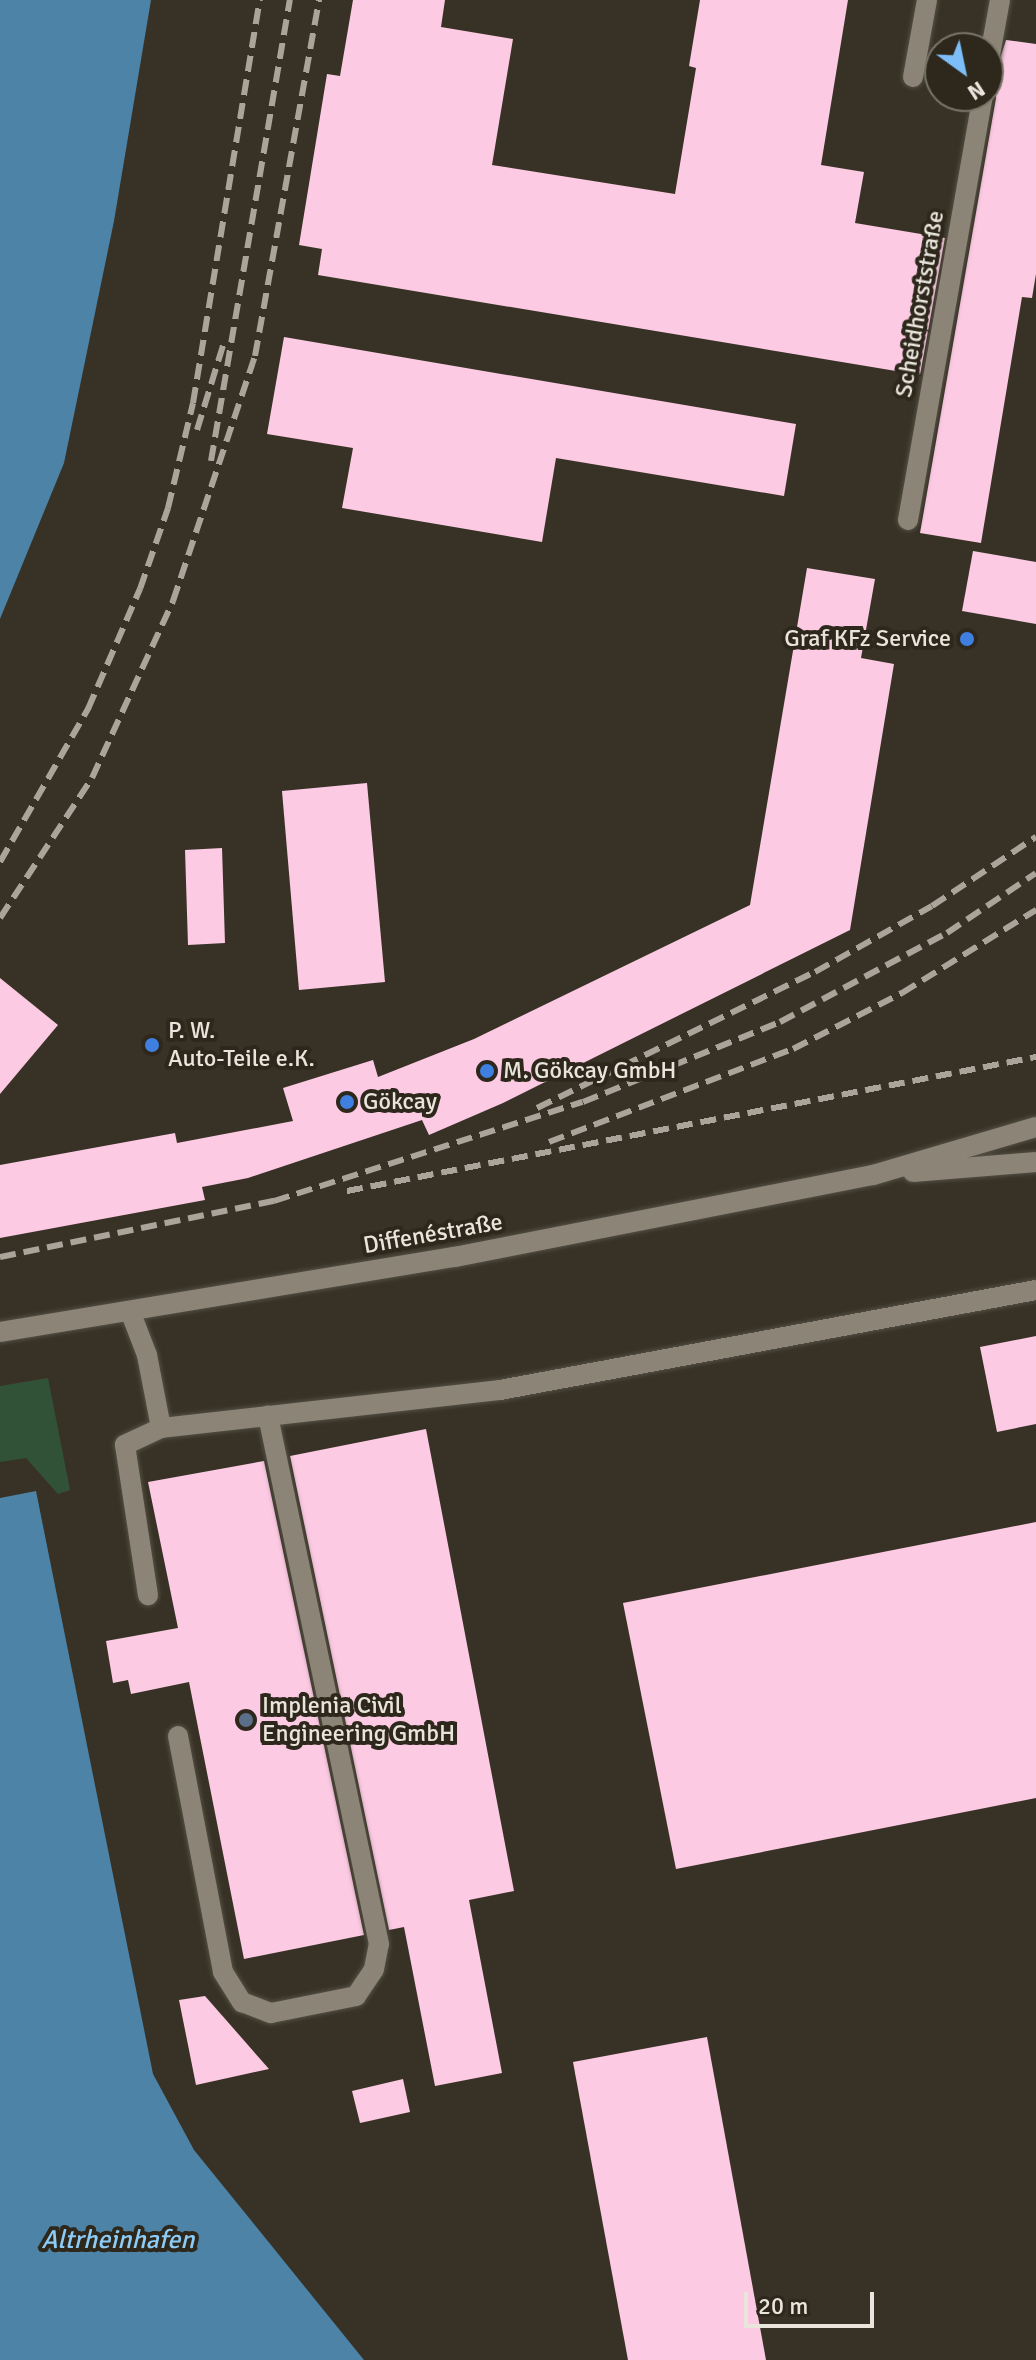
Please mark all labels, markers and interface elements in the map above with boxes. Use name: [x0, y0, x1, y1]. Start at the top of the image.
north arrow: [924, 32, 1004, 112]
text: N: [962, 75, 990, 106]
street label: Scheidhorststraße: [889, 208, 951, 400]
place label: Graf KFz Service: [784, 625, 951, 653]
marker: Graf KFz Service: [958, 630, 976, 648]
place label: P. W. Auto-Teile e.K.: [168, 1017, 315, 1073]
marker: P. W. Auto-Teile e.K.: [143, 1036, 161, 1054]
place label: M. Gökcay GmbH: [503, 1057, 677, 1085]
marker: M. Gökcay GmbH: [478, 1062, 496, 1080]
place label: Gökcay: [363, 1088, 437, 1116]
marker: Gökcay: [338, 1093, 356, 1111]
street label: Diffenéstraße: [361, 1208, 505, 1260]
place label: Implenia Civil Engineering GmbH: [262, 1692, 455, 1748]
marker: Implenia Civil Engineering GmbH: [237, 1711, 255, 1729]
water label: Altrheinhafen: [42, 2225, 194, 2257]
scale bar: [748, 2276, 878, 2326]
text: 20 m: [758, 2291, 808, 2321]

